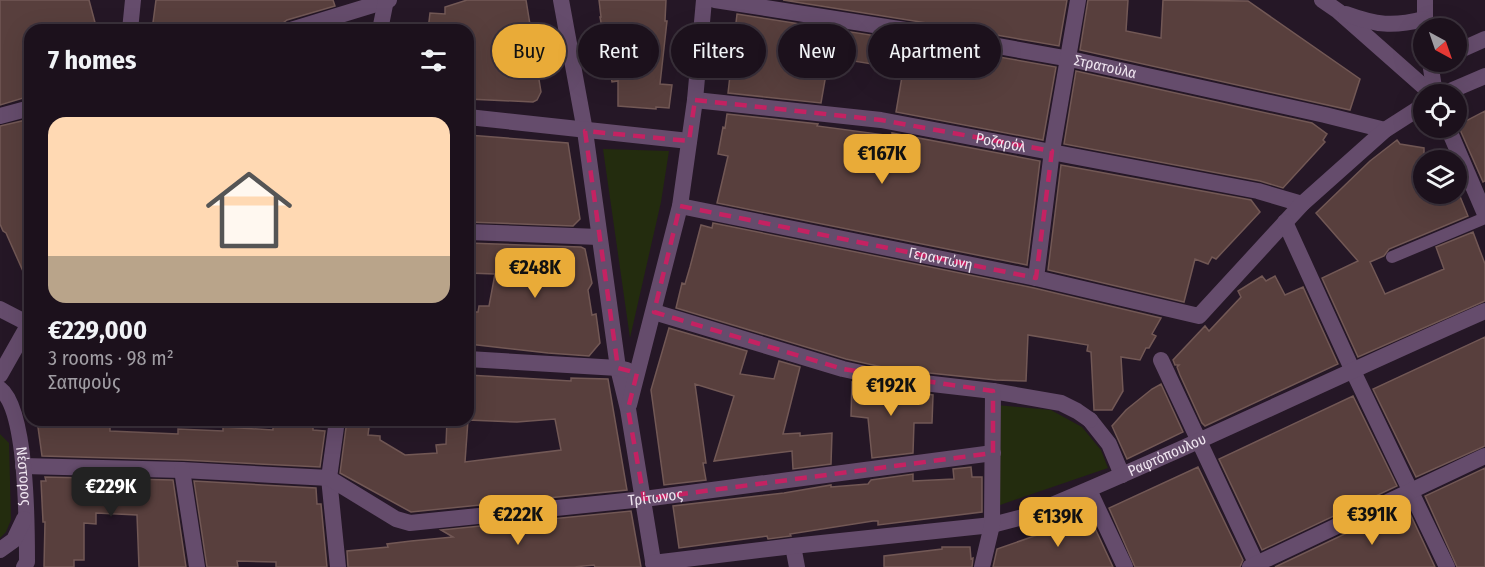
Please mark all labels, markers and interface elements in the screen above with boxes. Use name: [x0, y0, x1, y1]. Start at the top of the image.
north arrow: [1413, 18, 1467, 72]
map controls: [1413, 18, 1467, 204]
chip: Buy: [492, 24, 566, 78]
chip: Rent: [578, 24, 659, 78]
chip: Filters: [671, 24, 766, 78]
chip: New: [778, 24, 856, 78]
chip: Apartment: [868, 24, 1001, 78]
icon: filters: [417, 44, 450, 77]
text: 7 homes: [48, 45, 136, 76]
street label: Στρατούλα: [1072, 51, 1138, 82]
button: locate: [1413, 84, 1467, 138]
street label: Ροζαρόλ: [974, 129, 1028, 156]
pin: €167K: [840, 134, 924, 185]
text: €167K: [858, 141, 906, 165]
button: layers: [1413, 150, 1467, 204]
icon: home: [195, 156, 303, 264]
street label: Γεραντώνη: [907, 243, 974, 274]
pin: €248K: [493, 248, 577, 299]
text: €248K: [509, 255, 561, 279]
text: €229,000: [48, 315, 147, 346]
text: 3 rooms · 98 m²: [48, 346, 174, 370]
pin: €192K: [849, 366, 933, 417]
text: Σαπφούς: [48, 370, 120, 394]
text: €192K: [866, 373, 916, 397]
street label: Ραφτόπουλου: [1125, 430, 1209, 480]
street label: Νέστορος: [12, 445, 35, 507]
pin: €229K: [69, 467, 153, 518]
text: €229K: [86, 474, 136, 498]
street label: Τρίτωνος: [627, 485, 684, 510]
pin: €222K: [476, 495, 560, 546]
pin: €391K: [1330, 495, 1414, 546]
pin: €139K: [1016, 497, 1100, 548]
text: €222K: [493, 502, 543, 526]
text: €391K: [1347, 502, 1397, 526]
text: €139K: [1033, 504, 1083, 528]

